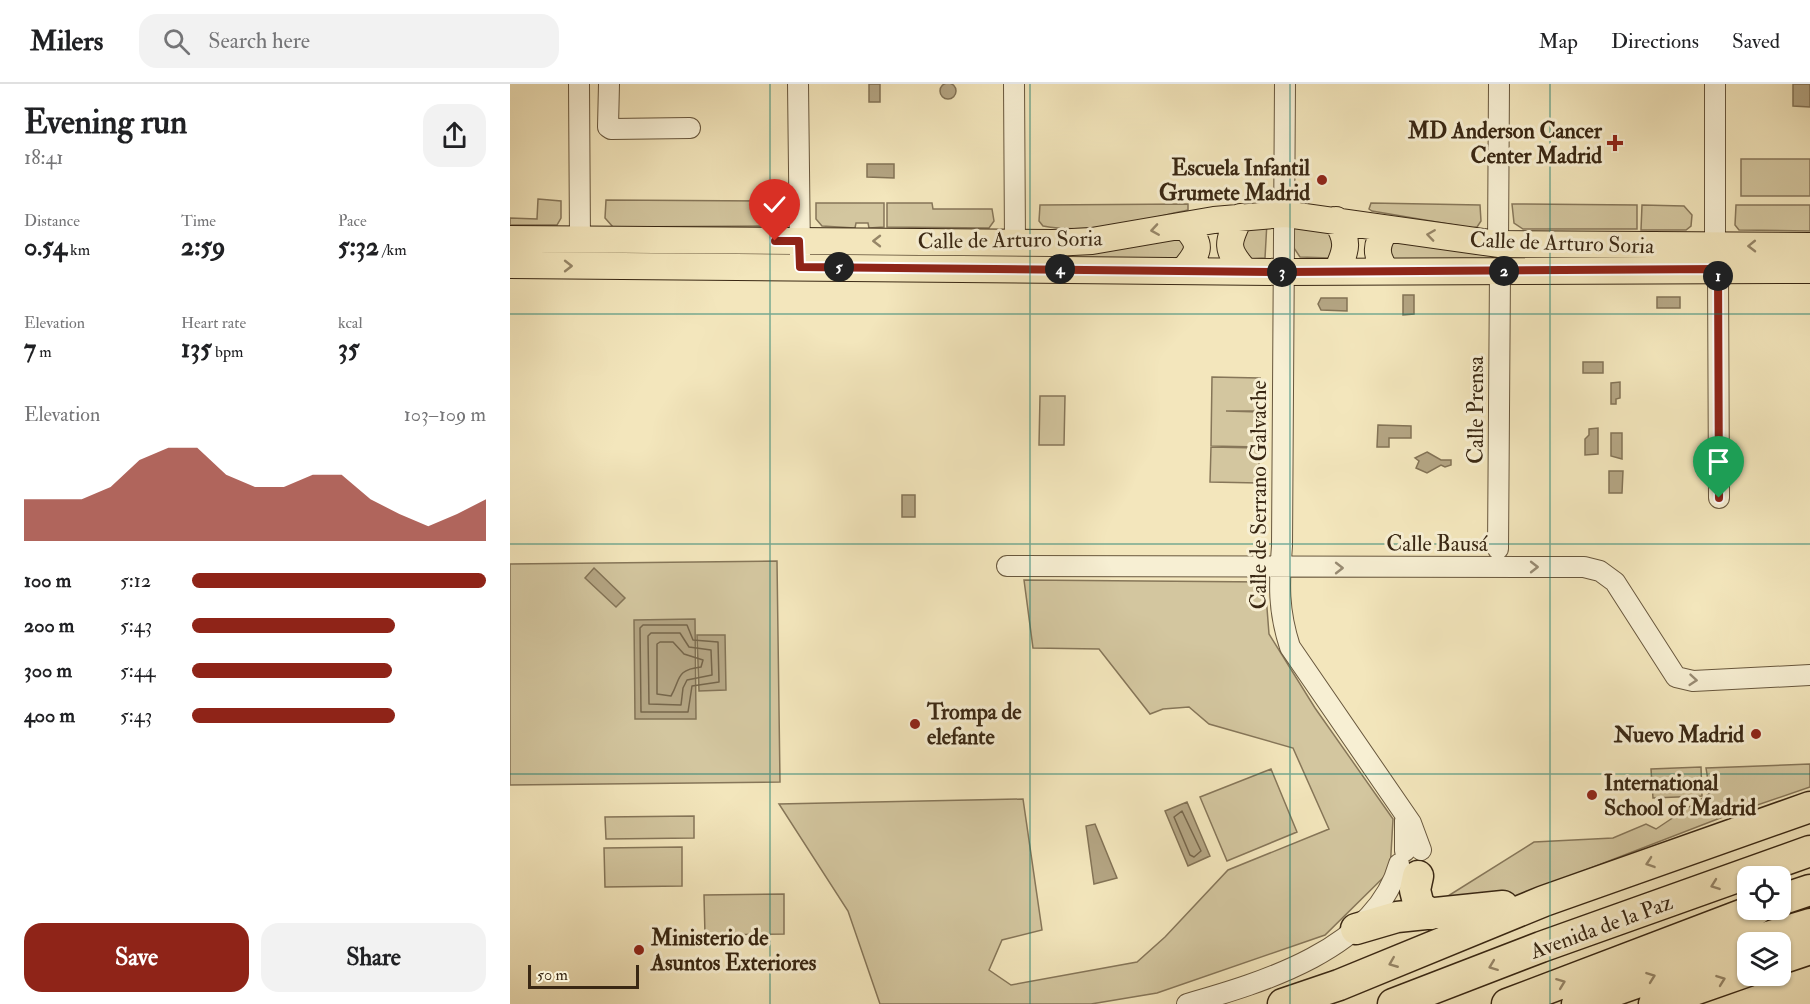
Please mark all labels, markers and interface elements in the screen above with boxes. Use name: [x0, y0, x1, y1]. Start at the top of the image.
search box: [139, 14, 559, 68]
text: Milers: [30, 24, 103, 59]
icon: search: [160, 25, 193, 58]
text: Search here: [208, 27, 310, 55]
text: Map: [1538, 28, 1578, 55]
text: Directions: [1611, 28, 1699, 55]
text: Saved: [1732, 28, 1780, 55]
text: Evening run: [24, 102, 187, 143]
button: share: [423, 104, 486, 167]
place label: MD Anderson Cancer Center Madrid: [1407, 117, 1603, 170]
marker: MD Anderson Cancer Center Madrid: [1606, 134, 1624, 152]
text: 18:41: [24, 145, 63, 170]
place label: Escuela Infantil Grumete Madrid: [1159, 154, 1310, 207]
marker: Escuela Infantil Grumete Madrid: [1315, 173, 1329, 187]
pin: [749, 179, 800, 241]
icon: check: [758, 188, 791, 221]
text: Distance: [24, 211, 80, 231]
text: Time: [181, 211, 216, 231]
text: Pace: [338, 211, 367, 231]
street label: Calle de Arturo Soria: [917, 224, 1104, 256]
one-way arrow: [1150, 224, 1160, 236]
street label: Calle de Arturo Soria: [1469, 226, 1656, 260]
one-way arrow: [1427, 229, 1436, 242]
text: 0.54: [24, 231, 67, 263]
text: 2:59: [181, 231, 225, 263]
text: 5:32: [338, 231, 379, 263]
one-way arrow: [872, 235, 881, 247]
text: km: [67, 240, 90, 260]
text: /km: [379, 240, 407, 260]
one-way arrow: [1747, 240, 1756, 252]
pin: 5: [824, 252, 854, 282]
pin: 4: [1045, 254, 1075, 284]
pin: 2: [1489, 256, 1519, 286]
text: 5: [835, 257, 843, 277]
pin: 3: [1267, 257, 1297, 287]
text: 4: [1056, 259, 1064, 279]
one-way arrow: [564, 260, 573, 272]
text: 2: [1500, 261, 1508, 281]
pin: 1: [1703, 261, 1733, 291]
text: 3: [1279, 262, 1285, 282]
text: 1: [1715, 266, 1721, 286]
text: Elevation: [24, 313, 85, 333]
text: Heart rate: [181, 313, 246, 333]
text: kcal: [338, 313, 363, 333]
text: 7: [24, 333, 36, 365]
text: 135: [181, 333, 212, 365]
text: 35: [338, 333, 359, 365]
text: m: [36, 342, 52, 362]
text: bpm: [212, 342, 243, 362]
street label: Calle Prensa: [1462, 355, 1490, 464]
street label: Calle de Serrano Galvache: [1245, 380, 1273, 610]
text: Elevation: [24, 402, 100, 427]
text: 103–109 m: [404, 402, 486, 427]
pin: [1693, 436, 1744, 498]
icon: arrive: [1702, 445, 1735, 478]
street label: Calle Bausá: [1386, 530, 1489, 558]
one-way arrow: [1530, 561, 1539, 573]
one-way arrow: [1335, 562, 1344, 574]
text: 100 m: [24, 568, 71, 593]
text: 5:12: [120, 568, 151, 593]
text: 200 m: [24, 613, 74, 638]
text: 5:43: [120, 613, 152, 638]
text: 300 m: [24, 658, 72, 683]
text: 5:44: [120, 658, 155, 683]
one-way arrow: [1688, 673, 1698, 686]
place label: Trompa de elefante: [926, 698, 1022, 751]
text: 400 m: [24, 703, 75, 728]
text: 5:43: [120, 703, 152, 728]
marker: Trompa de elefante: [908, 717, 922, 731]
place label: Nuevo Madrid: [1613, 721, 1744, 749]
marker: Nuevo Madrid: [1749, 727, 1763, 741]
place label: International School of Madrid: [1604, 769, 1756, 822]
marker: International School of Madrid: [1585, 788, 1599, 802]
one-way arrow: [1645, 856, 1656, 869]
map controls: [1737, 866, 1791, 986]
button: locate: [1737, 866, 1791, 920]
one-way arrow: [1710, 877, 1721, 890]
street label: Avenida de la Paz: [1525, 888, 1677, 966]
button: Save: [24, 923, 249, 992]
button: Share: [261, 923, 486, 992]
place label: Ministerio de Asuntos Exteriores: [650, 924, 817, 977]
button: layers: [1737, 932, 1791, 986]
marker: Ministerio de Asuntos Exteriores: [632, 943, 646, 957]
one-way arrow: [1388, 956, 1399, 968]
one-way arrow: [1488, 958, 1498, 971]
scale bar: [528, 962, 639, 990]
text: 50 m: [537, 965, 568, 985]
one-way arrow: [1646, 972, 1656, 985]
one-way arrow: [1715, 975, 1726, 988]
one-way arrow: [1556, 977, 1566, 990]

